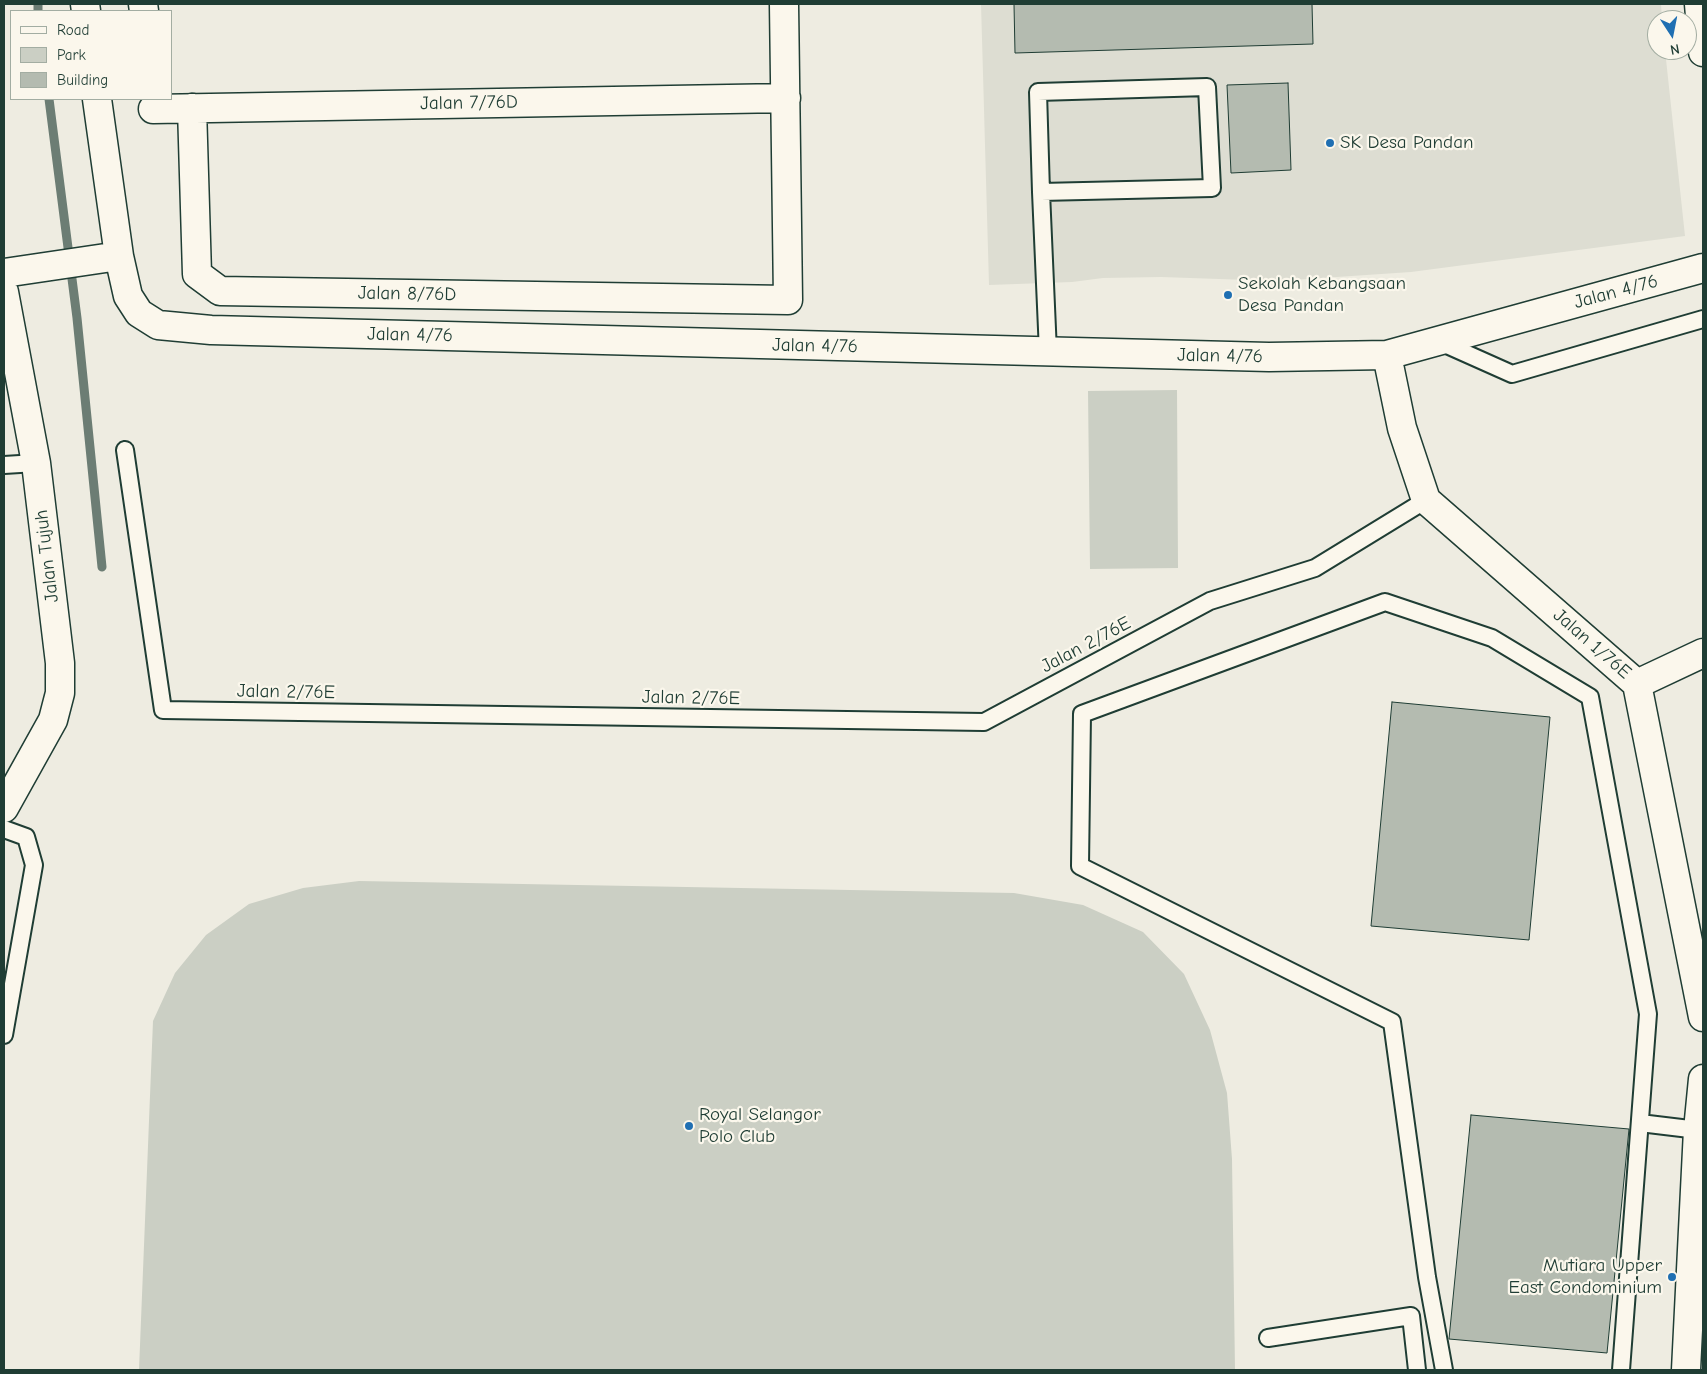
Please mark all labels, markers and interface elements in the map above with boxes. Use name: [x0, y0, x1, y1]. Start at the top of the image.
legend: [10, 10, 172, 100]
north arrow: [1647, 10, 1697, 60]
text: Road: [57, 21, 89, 39]
text: N: [1669, 40, 1681, 58]
text: Park: [57, 46, 86, 64]
text: Building: [57, 71, 108, 89]
street label: Jalan 7/76D: [420, 91, 518, 115]
place label: SK Desa Pandan: [1340, 132, 1473, 154]
marker: SK Desa Pandan: [1324, 137, 1336, 149]
street label: Jalan 4/76: [1572, 270, 1660, 314]
place label: Sekolah Kebangsaan Desa Pandan: [1238, 273, 1406, 317]
street label: Jalan 8/76D: [358, 282, 456, 306]
marker: Sekolah Kebangsaan Desa Pandan: [1222, 289, 1234, 301]
street label: Jalan 4/76: [367, 323, 453, 347]
street label: Jalan 4/76: [772, 334, 858, 358]
street label: Jalan 4/76: [1177, 344, 1263, 368]
street label: Jalan Tujuh: [30, 508, 64, 604]
street label: Jalan 1/76E: [1548, 604, 1636, 684]
street label: Jalan 2/76E: [1037, 612, 1135, 678]
street label: Jalan 2/76E: [237, 680, 335, 704]
street label: Jalan 2/76E: [642, 686, 740, 710]
place label: Royal Selangor Polo Club: [699, 1104, 821, 1148]
marker: Royal Selangor Polo Club: [683, 1120, 695, 1132]
place label: Mutiara Upper East Condominium: [1508, 1255, 1662, 1299]
marker: Mutiara Upper East Condominium: [1666, 1271, 1678, 1283]

